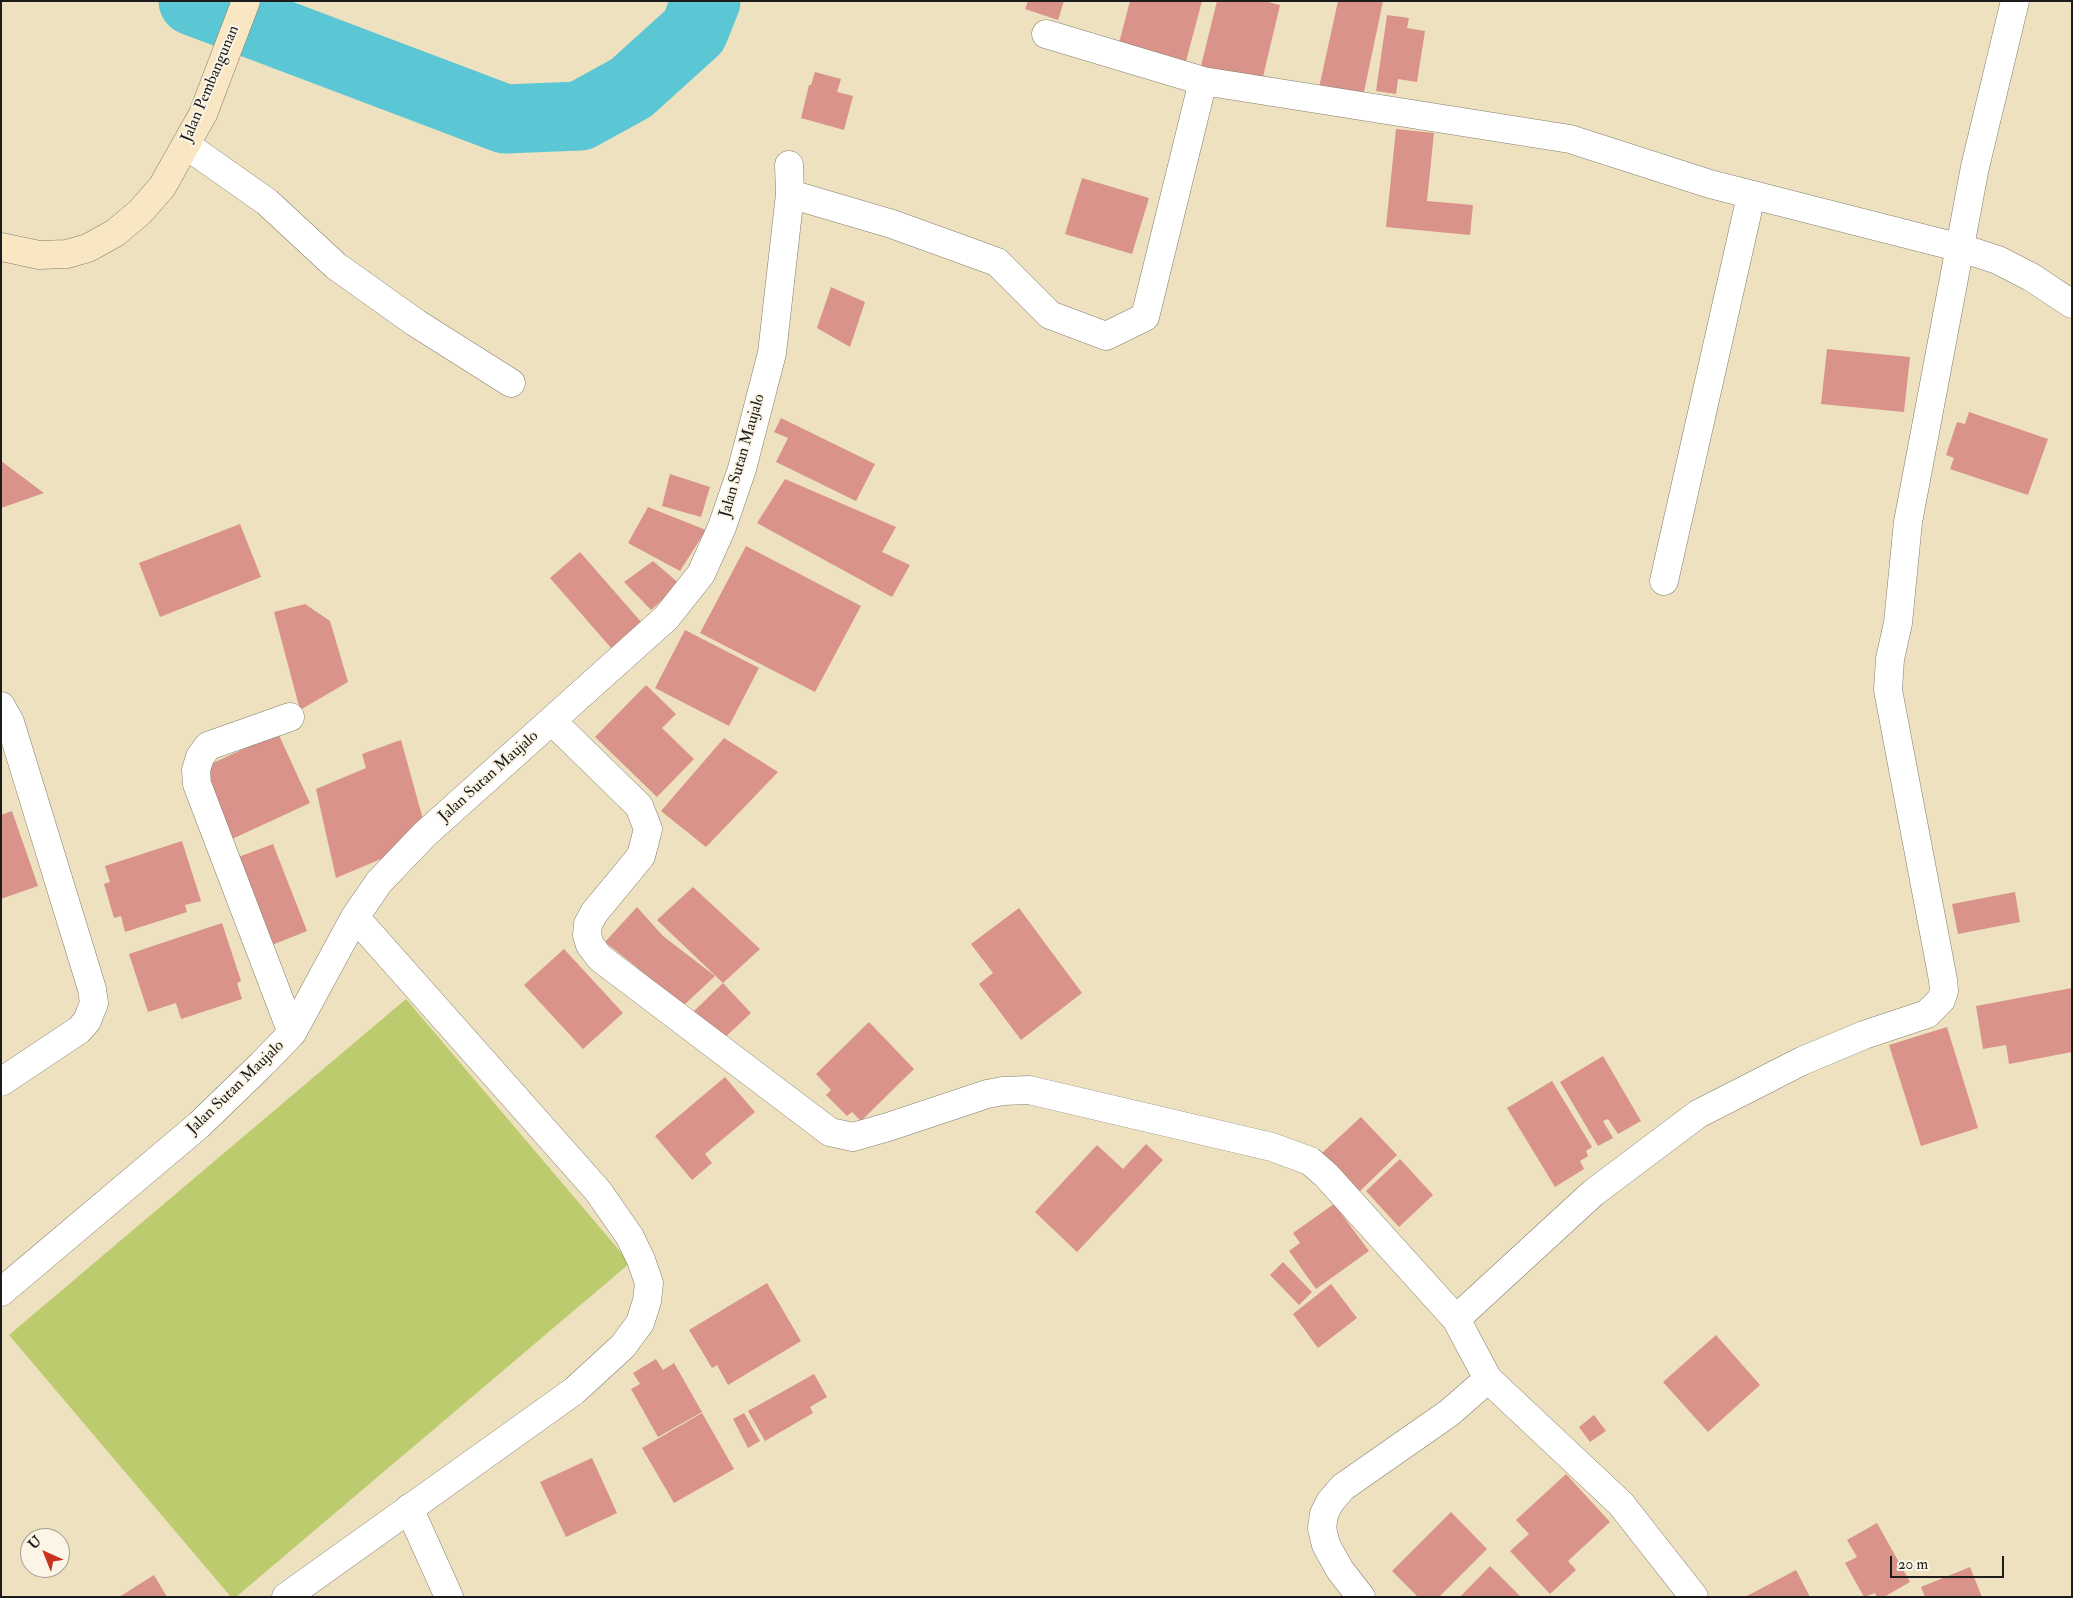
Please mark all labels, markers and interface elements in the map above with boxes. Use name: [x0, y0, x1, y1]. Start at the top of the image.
street label: Jalan Pembangunan: [178, 23, 244, 145]
street label: Jalan Sutan Maujalo: [716, 392, 770, 520]
street label: Jalan Sutan Maujalo: [435, 727, 543, 827]
street label: Jalan Sutan Maujalo: [183, 1037, 289, 1139]
north arrow: [20, 1528, 70, 1578]
text: U: [25, 1532, 45, 1553]
scale bar: [1893, 1546, 2007, 1578]
text: 20 m: [1898, 1555, 1928, 1574]

